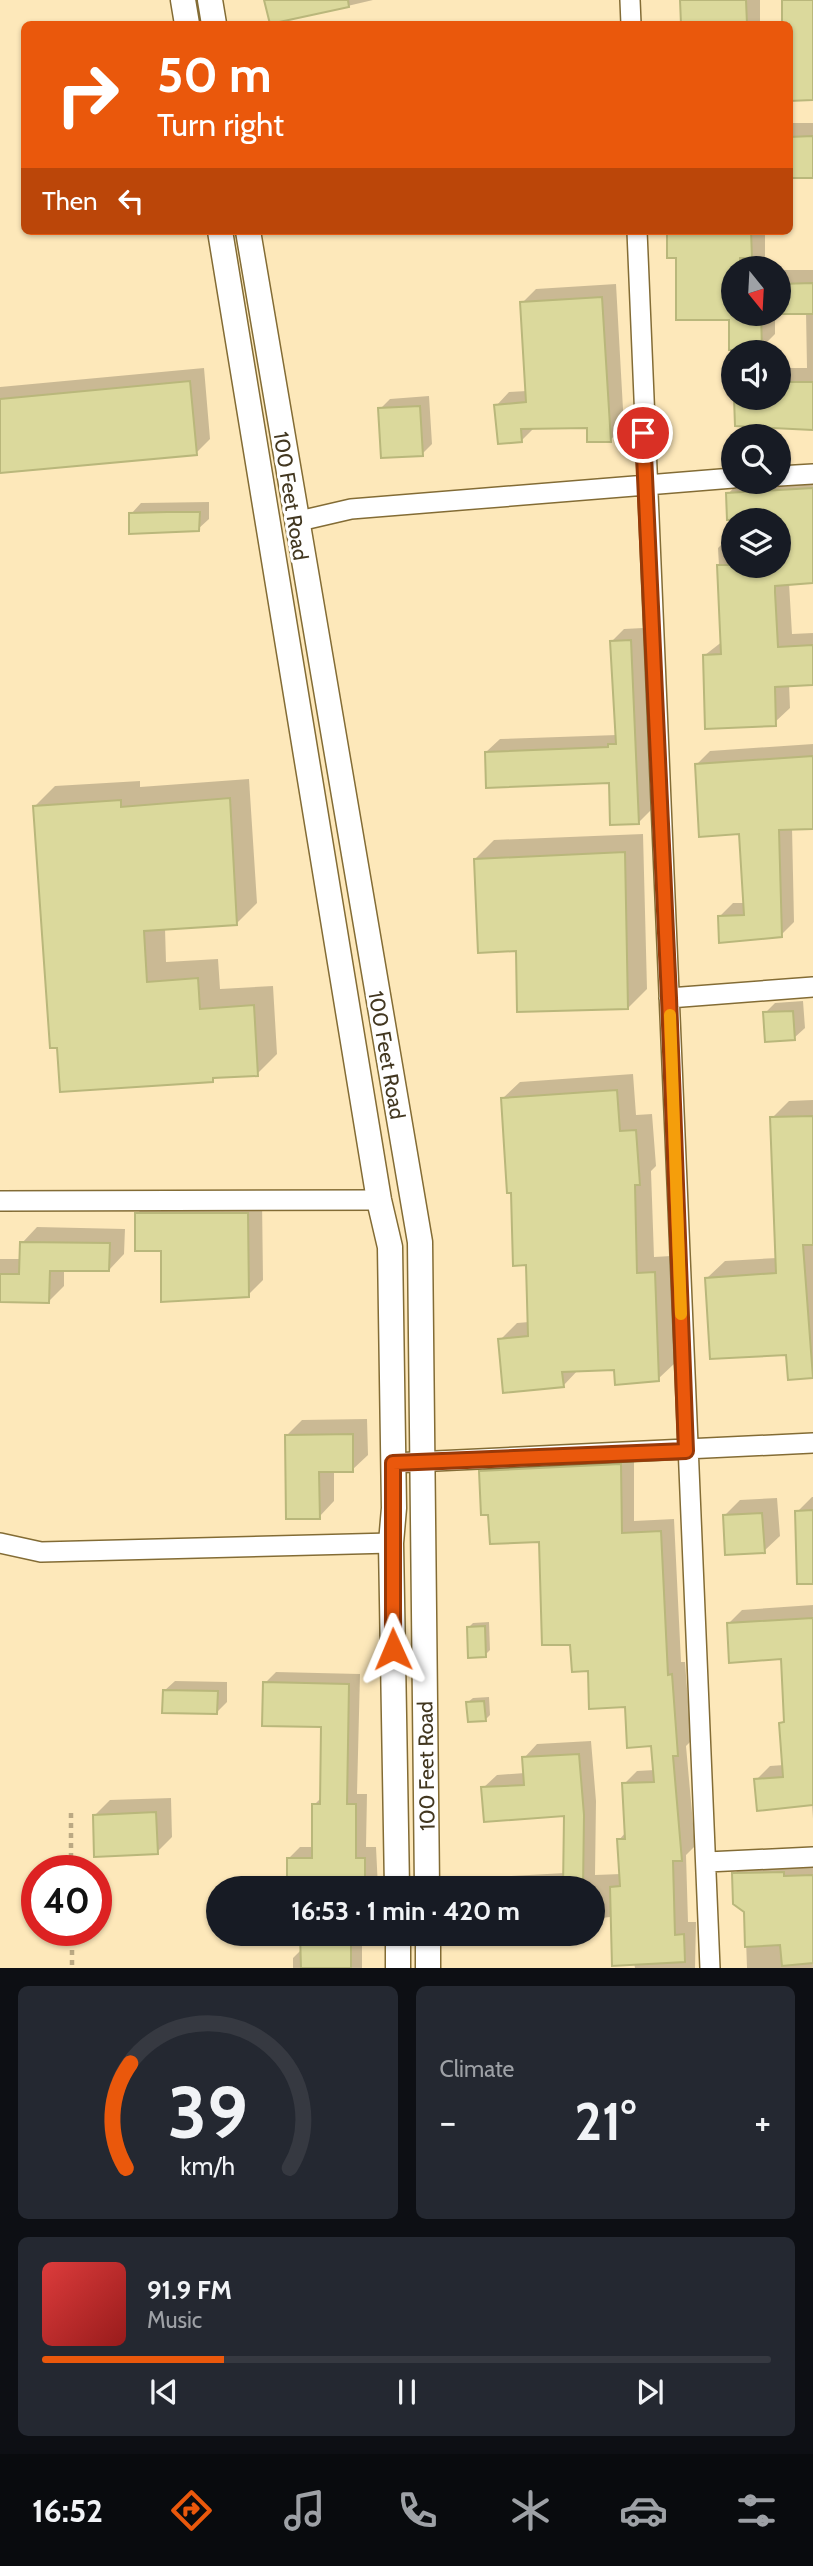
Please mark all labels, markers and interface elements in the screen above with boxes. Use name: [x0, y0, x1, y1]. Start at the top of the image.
text: 50 m: [157, 45, 272, 104]
icon: right: [42, 49, 133, 140]
text: Turn right: [157, 105, 284, 144]
icon: left: [112, 182, 150, 220]
text: Then: [42, 185, 98, 217]
north arrow: [721, 256, 791, 326]
map controls: [721, 256, 791, 578]
button: sound: [721, 340, 791, 410]
pin: [613, 403, 673, 463]
icon: arrive: [624, 414, 662, 452]
button: search: [721, 424, 791, 494]
street label: 100 Feet Road: [269, 430, 313, 562]
button: layers: [721, 508, 791, 578]
street label: 100 Feet Road: [363, 989, 411, 1121]
position arrow: [356, 1612, 430, 1686]
street label: 100 Feet Road: [412, 1701, 440, 1831]
speed limit sign: 40: [21, 1855, 112, 1946]
text: 16:53 · 1 min · 420 m: [291, 1895, 520, 1927]
text: Climate: [440, 2055, 514, 2083]
text: 39: [168, 2069, 248, 2157]
text: 21°: [574, 2090, 636, 2153]
text: −: [440, 2098, 456, 2145]
text: +: [754, 2098, 771, 2145]
text: km/h: [180, 2151, 235, 2181]
text: 91.9 FM: [147, 2274, 232, 2306]
text: Music: [147, 2306, 202, 2334]
icon: previous: [145, 2373, 183, 2411]
icon: pause: [388, 2373, 426, 2411]
icon: next: [631, 2373, 669, 2411]
icon: directions: [167, 2486, 216, 2535]
icon: music: [280, 2486, 329, 2535]
icon: phone: [393, 2486, 442, 2535]
icon: climate: [506, 2486, 555, 2535]
icon: car: [619, 2486, 668, 2535]
icon: filters: [732, 2486, 781, 2535]
text: 16:52: [32, 2491, 103, 2530]

